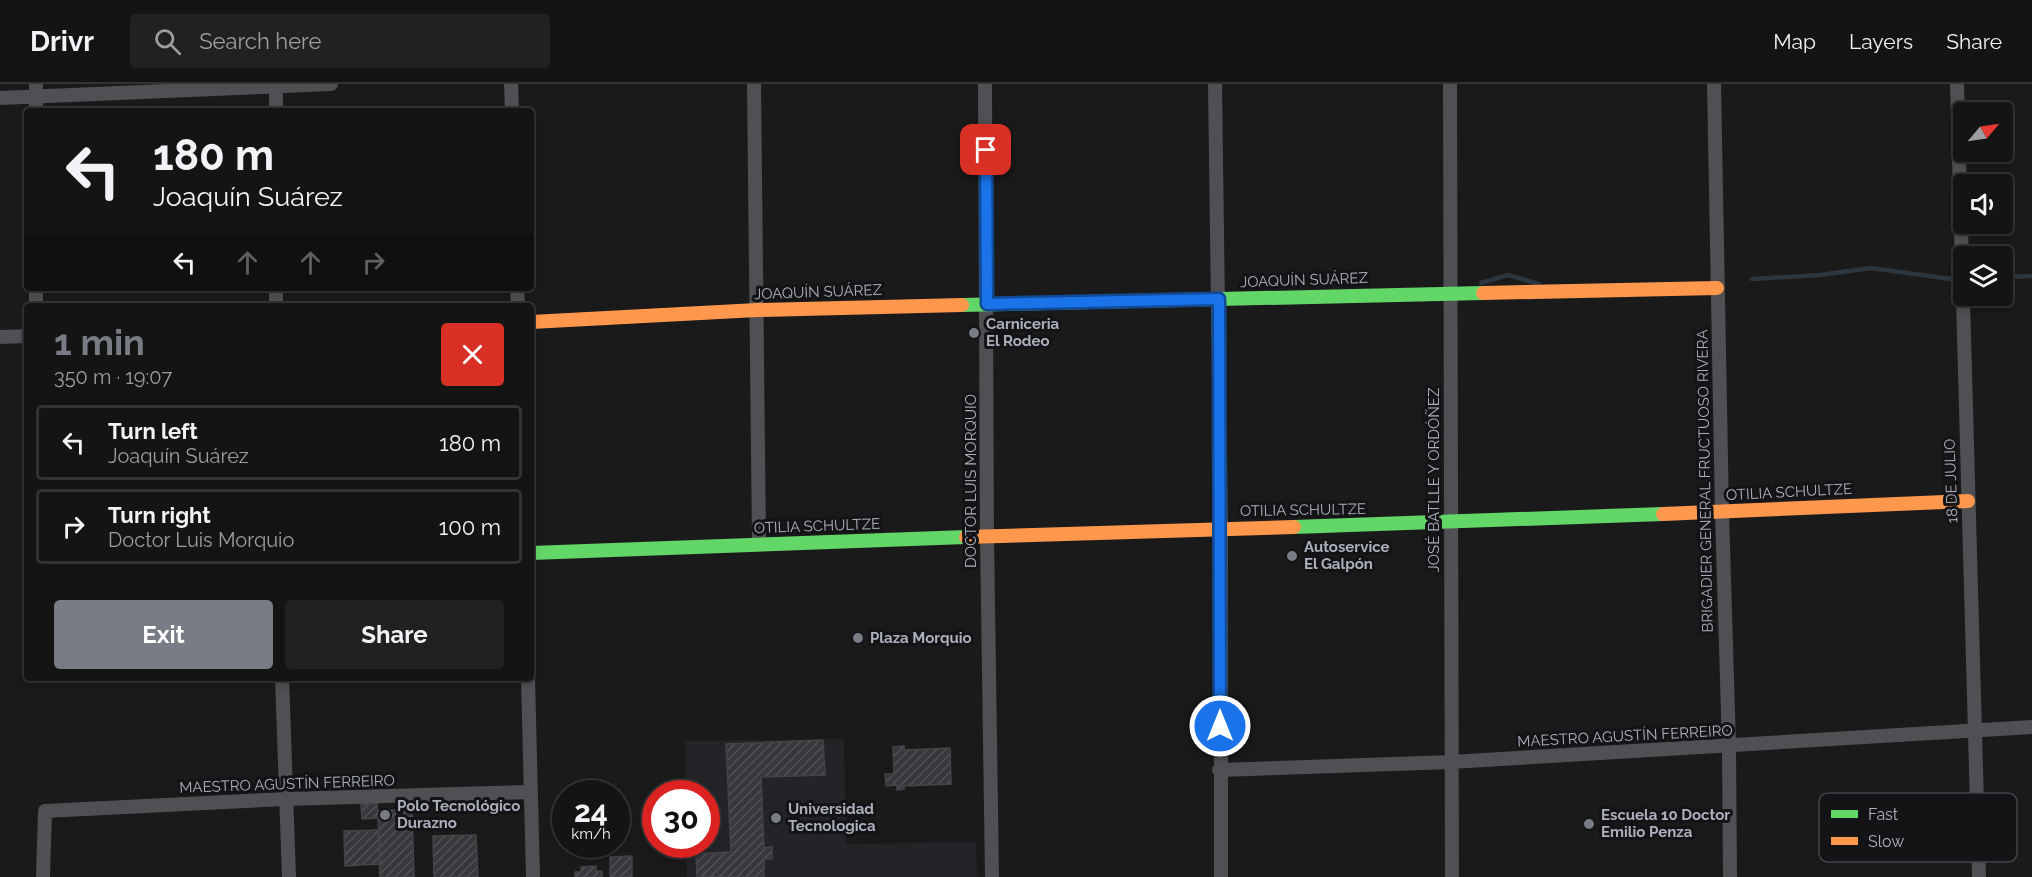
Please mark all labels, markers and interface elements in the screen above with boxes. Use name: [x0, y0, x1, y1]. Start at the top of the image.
search box: [130, 14, 550, 68]
text: Drivr: [30, 25, 94, 58]
icon: search: [151, 25, 184, 58]
text: Search here: [199, 28, 321, 54]
text: Map: [1773, 29, 1816, 54]
text: Layers: [1849, 29, 1913, 54]
text: Share: [1946, 29, 2002, 54]
north arrow: [1953, 102, 2013, 162]
map controls: [1953, 102, 2013, 306]
pin: [960, 124, 1011, 175]
text: 180 m: [153, 131, 274, 180]
icon: left: [54, 132, 132, 210]
icon: arrive: [969, 133, 1002, 166]
button: sound: [1953, 174, 2013, 234]
text: Joaquín Suárez: [153, 181, 343, 212]
icon: left: [168, 246, 201, 279]
icon: ahead: [231, 246, 264, 279]
icon: ahead: [294, 246, 327, 279]
icon: right: [357, 246, 390, 279]
button: layers: [1953, 246, 2013, 306]
street label: JOAQUÍN SUÁREZ: [1240, 269, 1368, 291]
street label: JOAQUÍN SUÁREZ: [754, 281, 882, 303]
place label: Carniceria El Rodeo: [986, 315, 1060, 350]
text: 1 min: [54, 321, 145, 363]
button: close: [441, 323, 504, 386]
marker: Carniceria El Rodeo: [967, 326, 981, 340]
street label: BRIGADIER GENERAL FRUCTUOSO RIVERA: [1693, 329, 1717, 633]
text: 350 m · 19:07: [54, 365, 172, 389]
street label: JOSÉ BATLLE Y ORDÓÑEZ: [1425, 388, 1443, 572]
street label: DOCTOR LUIS MORQUIO: [962, 394, 980, 568]
text: Turn left: [108, 418, 198, 444]
icon: left: [57, 426, 90, 459]
text: 180 m: [439, 430, 501, 456]
street label: 18 DE JULIO: [1941, 438, 1961, 524]
text: Joaquín Suárez: [108, 444, 249, 468]
street label: OTILIA SCHULTZE: [1725, 480, 1853, 504]
street label: OTILIA SCHULTZE: [1240, 500, 1366, 520]
text: Turn right: [108, 502, 211, 528]
icon: right: [57, 510, 90, 543]
text: 100 m: [439, 514, 501, 540]
street label: OTILIA SCHULTZE: [754, 515, 880, 537]
text: Doctor Luis Morquio: [108, 528, 294, 552]
place label: Autoservice El Galpón: [1304, 538, 1390, 573]
marker: Autoservice El Galpón: [1285, 549, 1299, 563]
button: Exit: [54, 600, 273, 669]
button: Share: [285, 600, 504, 669]
place label: Plaza Morquio: [870, 629, 972, 647]
marker: Plaza Morquio: [851, 631, 865, 645]
position arrow: [1188, 694, 1252, 758]
street label: MAESTRO AGUSTÍN FERREIRO: [1517, 721, 1733, 751]
street label: MAESTRO AGUSTÍN FERREIRO: [179, 771, 395, 797]
speed limit sign: 30: [642, 780, 720, 858]
legend: [1819, 793, 2017, 862]
text: 24: [574, 794, 608, 829]
place label: Polo Tecnológico Durazno: [397, 797, 520, 832]
place label: Universidad Tecnologica: [788, 800, 876, 835]
text: Fast: [1868, 805, 1899, 824]
place label: Escuela 10 Doctor Emilio Penza: [1601, 806, 1730, 841]
marker: Polo Tecnológico Durazno: [378, 808, 392, 822]
marker: Universidad Tecnologica: [769, 811, 783, 825]
marker: Escuela 10 Doctor Emilio Penza: [1582, 817, 1596, 831]
text: km/h: [571, 825, 611, 843]
text: Slow: [1868, 832, 1904, 851]

